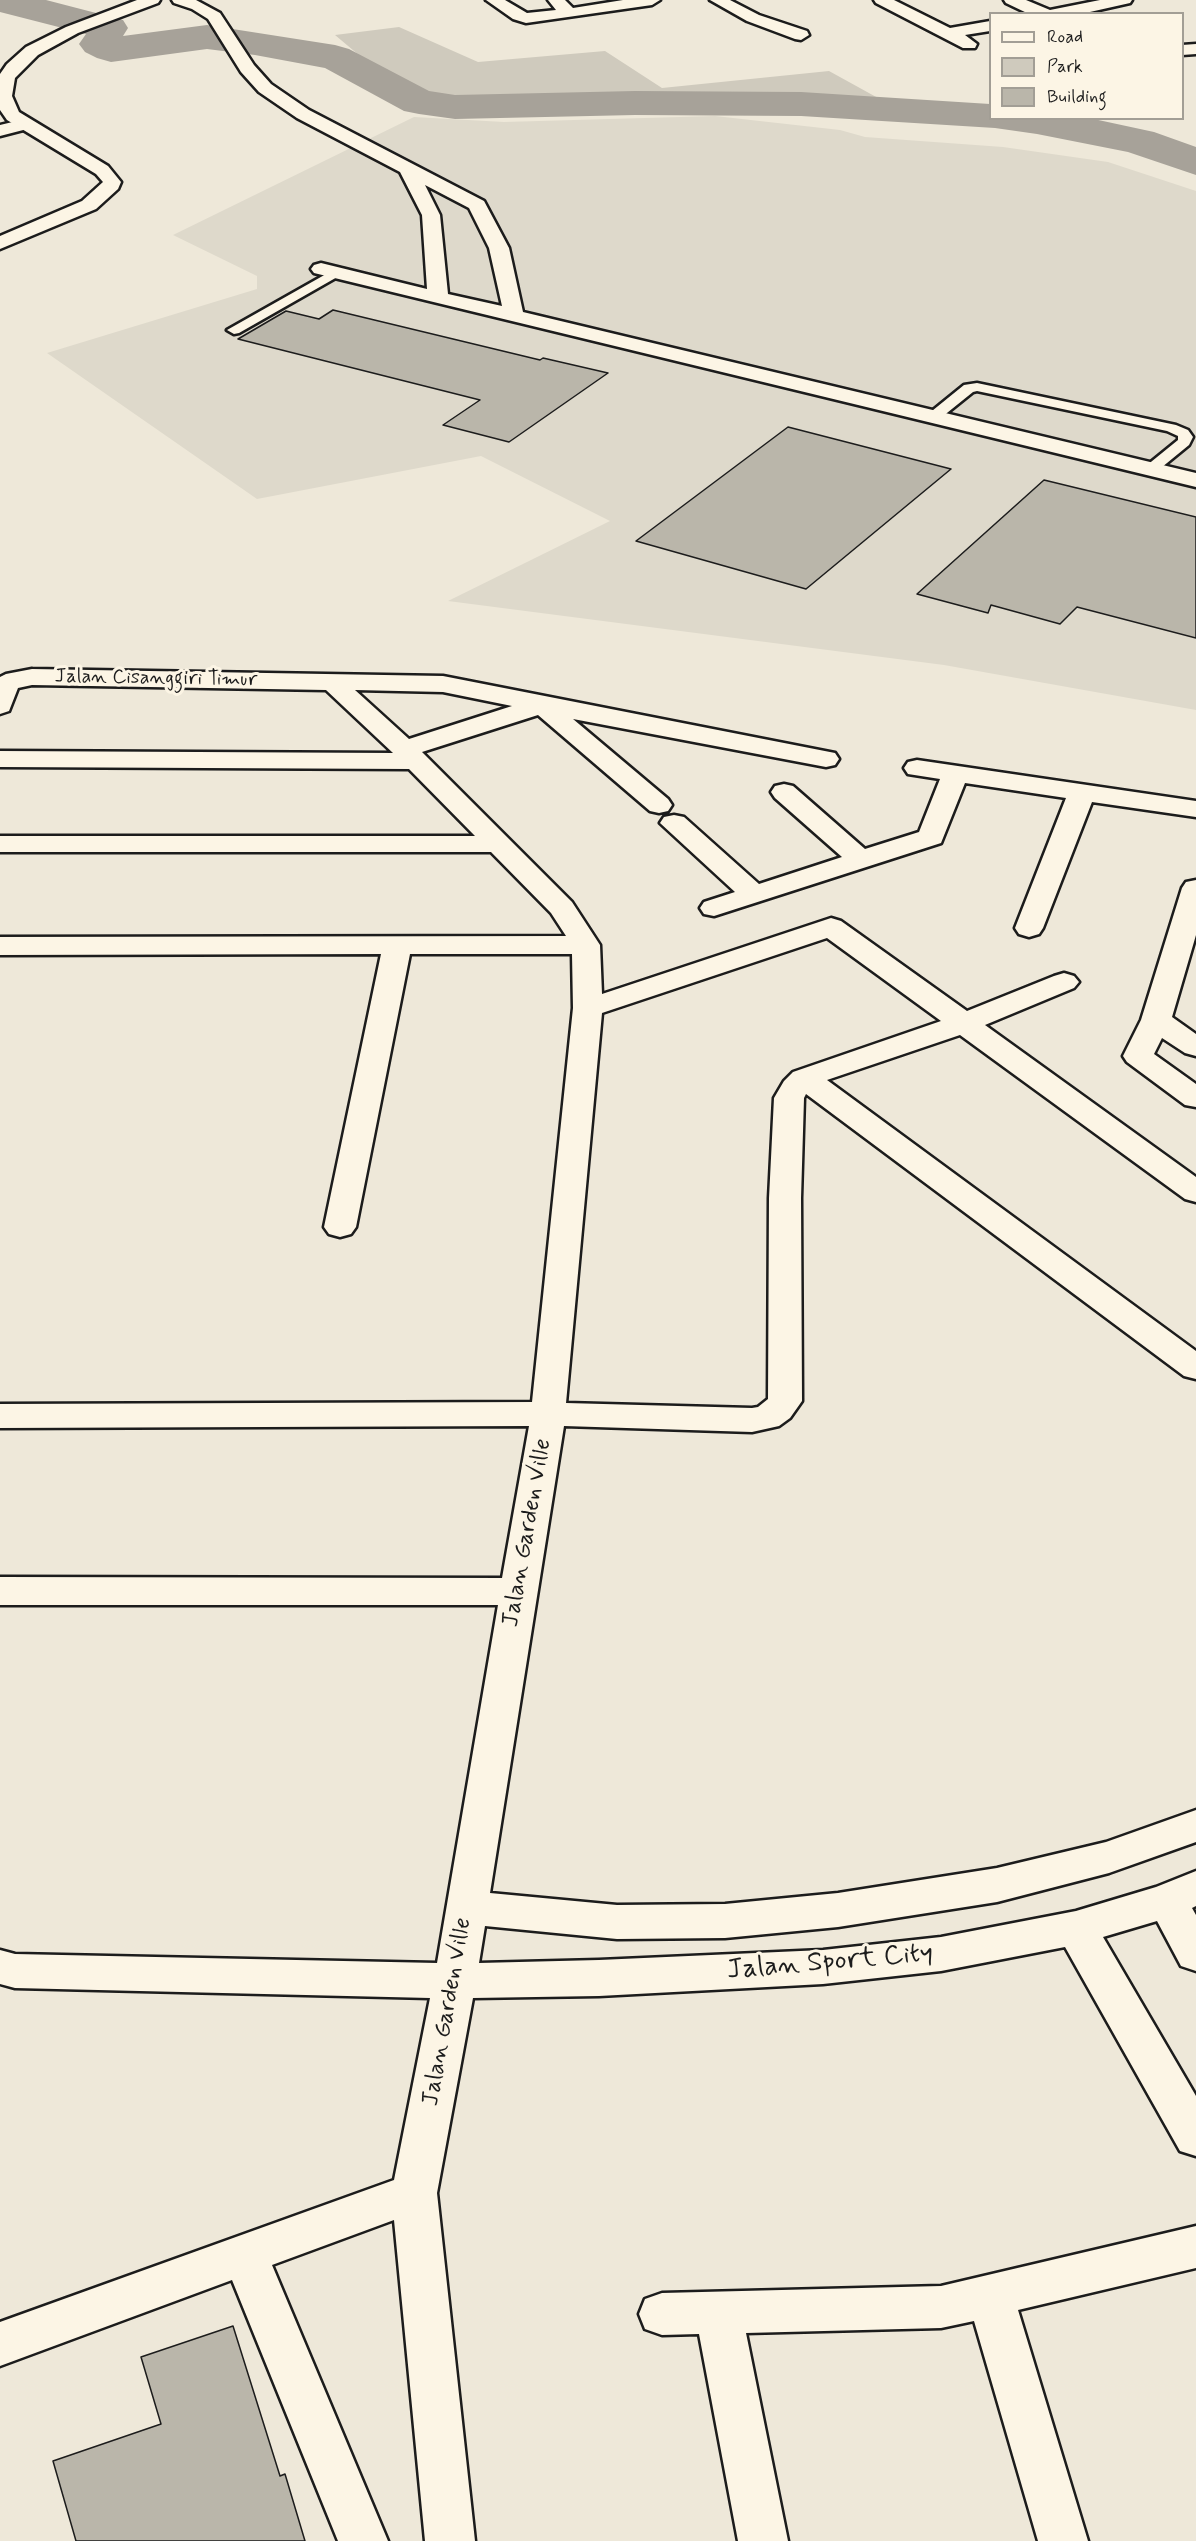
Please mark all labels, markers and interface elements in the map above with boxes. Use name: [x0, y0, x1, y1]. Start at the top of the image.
legend: [989, 12, 1184, 120]
text: Road: [1047, 25, 1083, 49]
text: Park: [1047, 55, 1083, 79]
text: Building: [1047, 85, 1107, 109]
street label: Jalan Cisanggiri Timur: [54, 665, 258, 693]
street label: Jalan Garden Ville: [497, 1437, 559, 1629]
street label: Jalan Garden Ville: [417, 1916, 479, 2108]
street label: Jalan Sport City: [725, 1937, 935, 1989]

